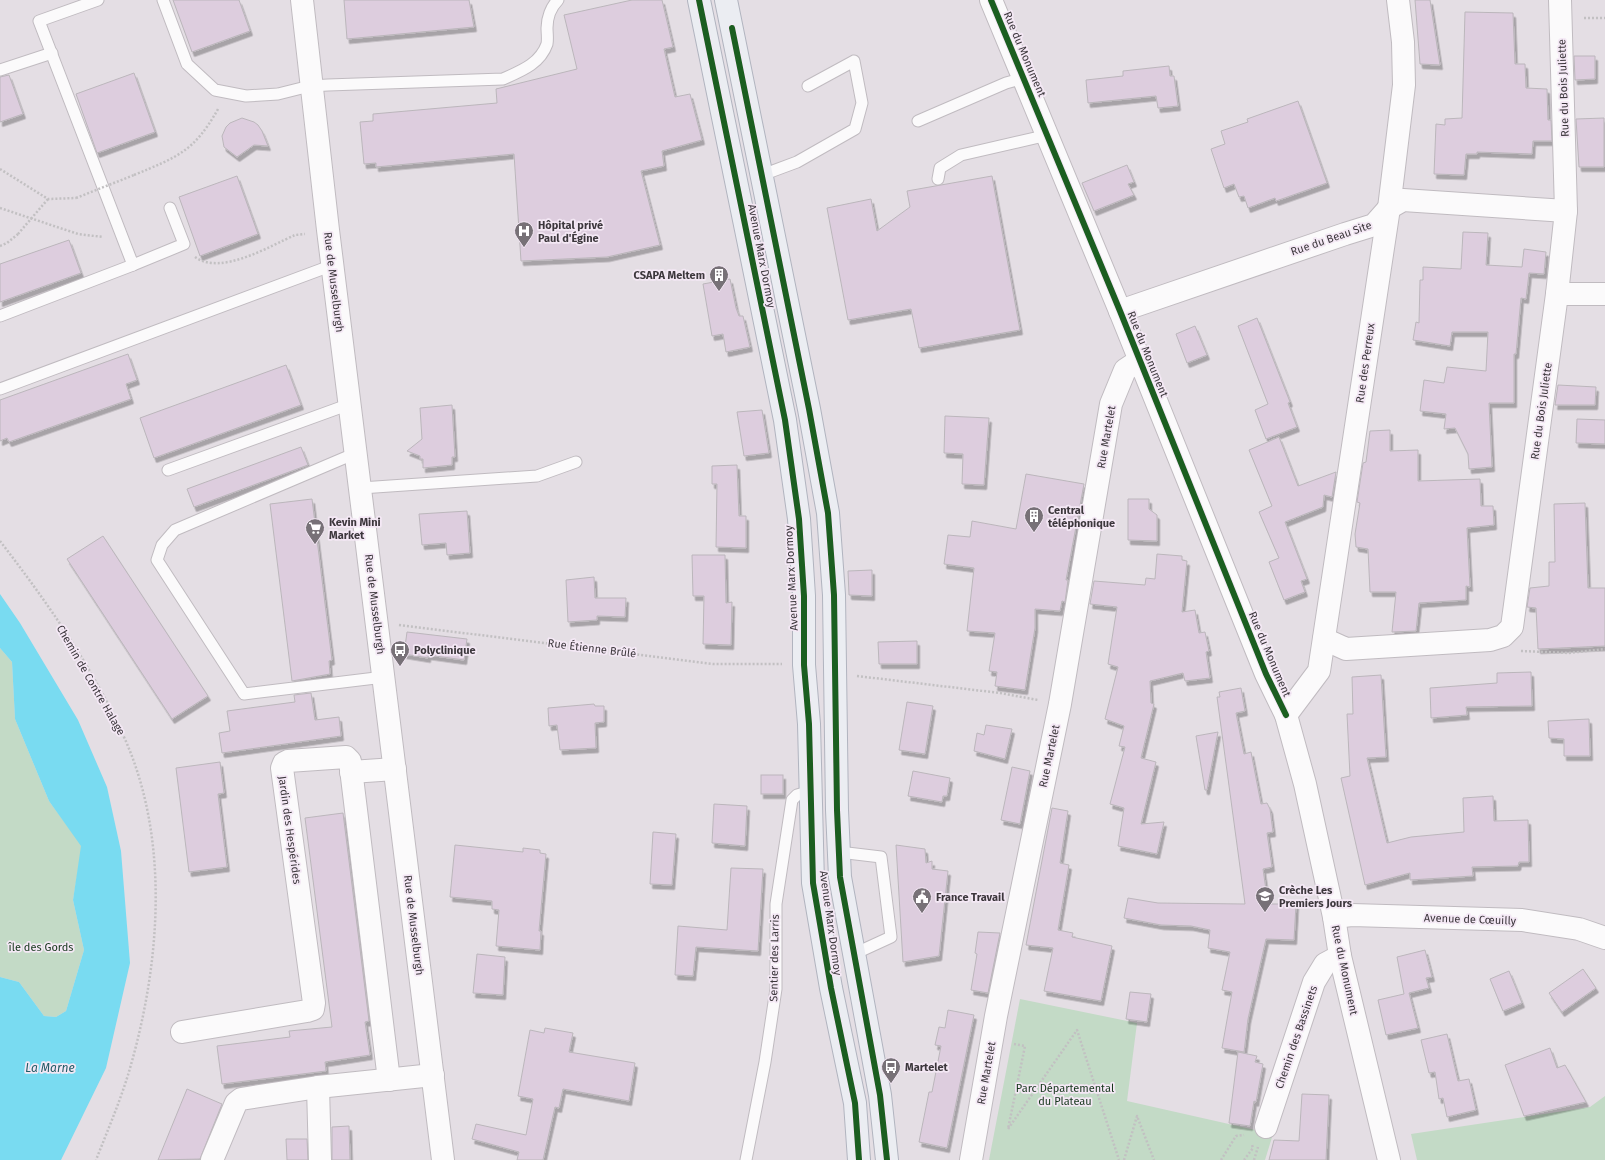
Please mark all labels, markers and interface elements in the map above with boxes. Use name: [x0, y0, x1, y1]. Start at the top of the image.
street label: Rue du Monument: [1001, 10, 1048, 99]
street label: Rue du Bois Juliette: [1555, 39, 1572, 137]
street label: Avenue Marx Dormoy: [745, 203, 778, 310]
place label: Hôpital privé Paul d'Égine: [538, 219, 603, 245]
street label: Rue du Beau Site: [1289, 219, 1373, 258]
hospital icon: Hôpital privé Paul d'Égine: [513, 220, 535, 248]
street label: Rue de Musselburgh: [321, 231, 346, 333]
building icon: CSAPA Meltem: [708, 264, 730, 292]
place label: CSAPA Meltem: [634, 269, 705, 282]
street label: Rue du Monument: [1124, 309, 1171, 399]
street label: Rue des Perreux: [1353, 322, 1378, 404]
street label: Rue du Bois Juliette: [1528, 362, 1555, 460]
street label: Rue Martelet: [1095, 405, 1118, 470]
place label: Central téléphonique: [1048, 504, 1115, 530]
building icon: Central téléphonique: [1023, 505, 1045, 533]
place label: Kevin Mini Market: [329, 516, 381, 542]
supermarket icon: Kevin Mini Market: [304, 517, 326, 545]
street label: Avenue Marx Dormoy: [782, 524, 801, 631]
street label: Rue de Musselburgh: [362, 553, 387, 655]
street label: Rue du Monument: [1246, 610, 1293, 699]
street label: Chemin de Contre Halage: [54, 623, 128, 738]
street label: Rue Étienne Brûlé: [547, 636, 637, 660]
bus stop icon: Polyclinique: [389, 639, 411, 667]
place label: Polyclinique: [414, 644, 476, 657]
street label: Rue Martelet: [1037, 724, 1062, 789]
street label: Jardin des Hespérides: [275, 775, 304, 885]
street label: Avenue Marx Dormoy: [817, 870, 844, 977]
street label: Rue de Musselburgh: [401, 874, 426, 976]
place label: Crèche Les Premiers Jours: [1279, 884, 1353, 910]
school or university icon: Crèche Les Premiers Jours: [1254, 885, 1276, 913]
public building icon: France Travail: [911, 886, 933, 914]
place label: France Travail: [936, 891, 1005, 904]
street label: Avenue de Cœuilly: [1424, 911, 1517, 928]
street label: Sentier des Larris: [767, 914, 782, 1002]
street label: Rue du Monument: [1329, 924, 1360, 1016]
park label: île des Gords: [8, 941, 73, 954]
street label: Chemin des Bassinets: [1273, 984, 1320, 1091]
street label: Rue Martelet: [975, 1041, 998, 1106]
bus stop icon: Martelet: [880, 1056, 902, 1084]
water label: La Marne: [25, 1061, 75, 1075]
place label: Martelet: [905, 1061, 948, 1074]
park label: Parc Départemental du Plateau: [1016, 1082, 1114, 1108]

